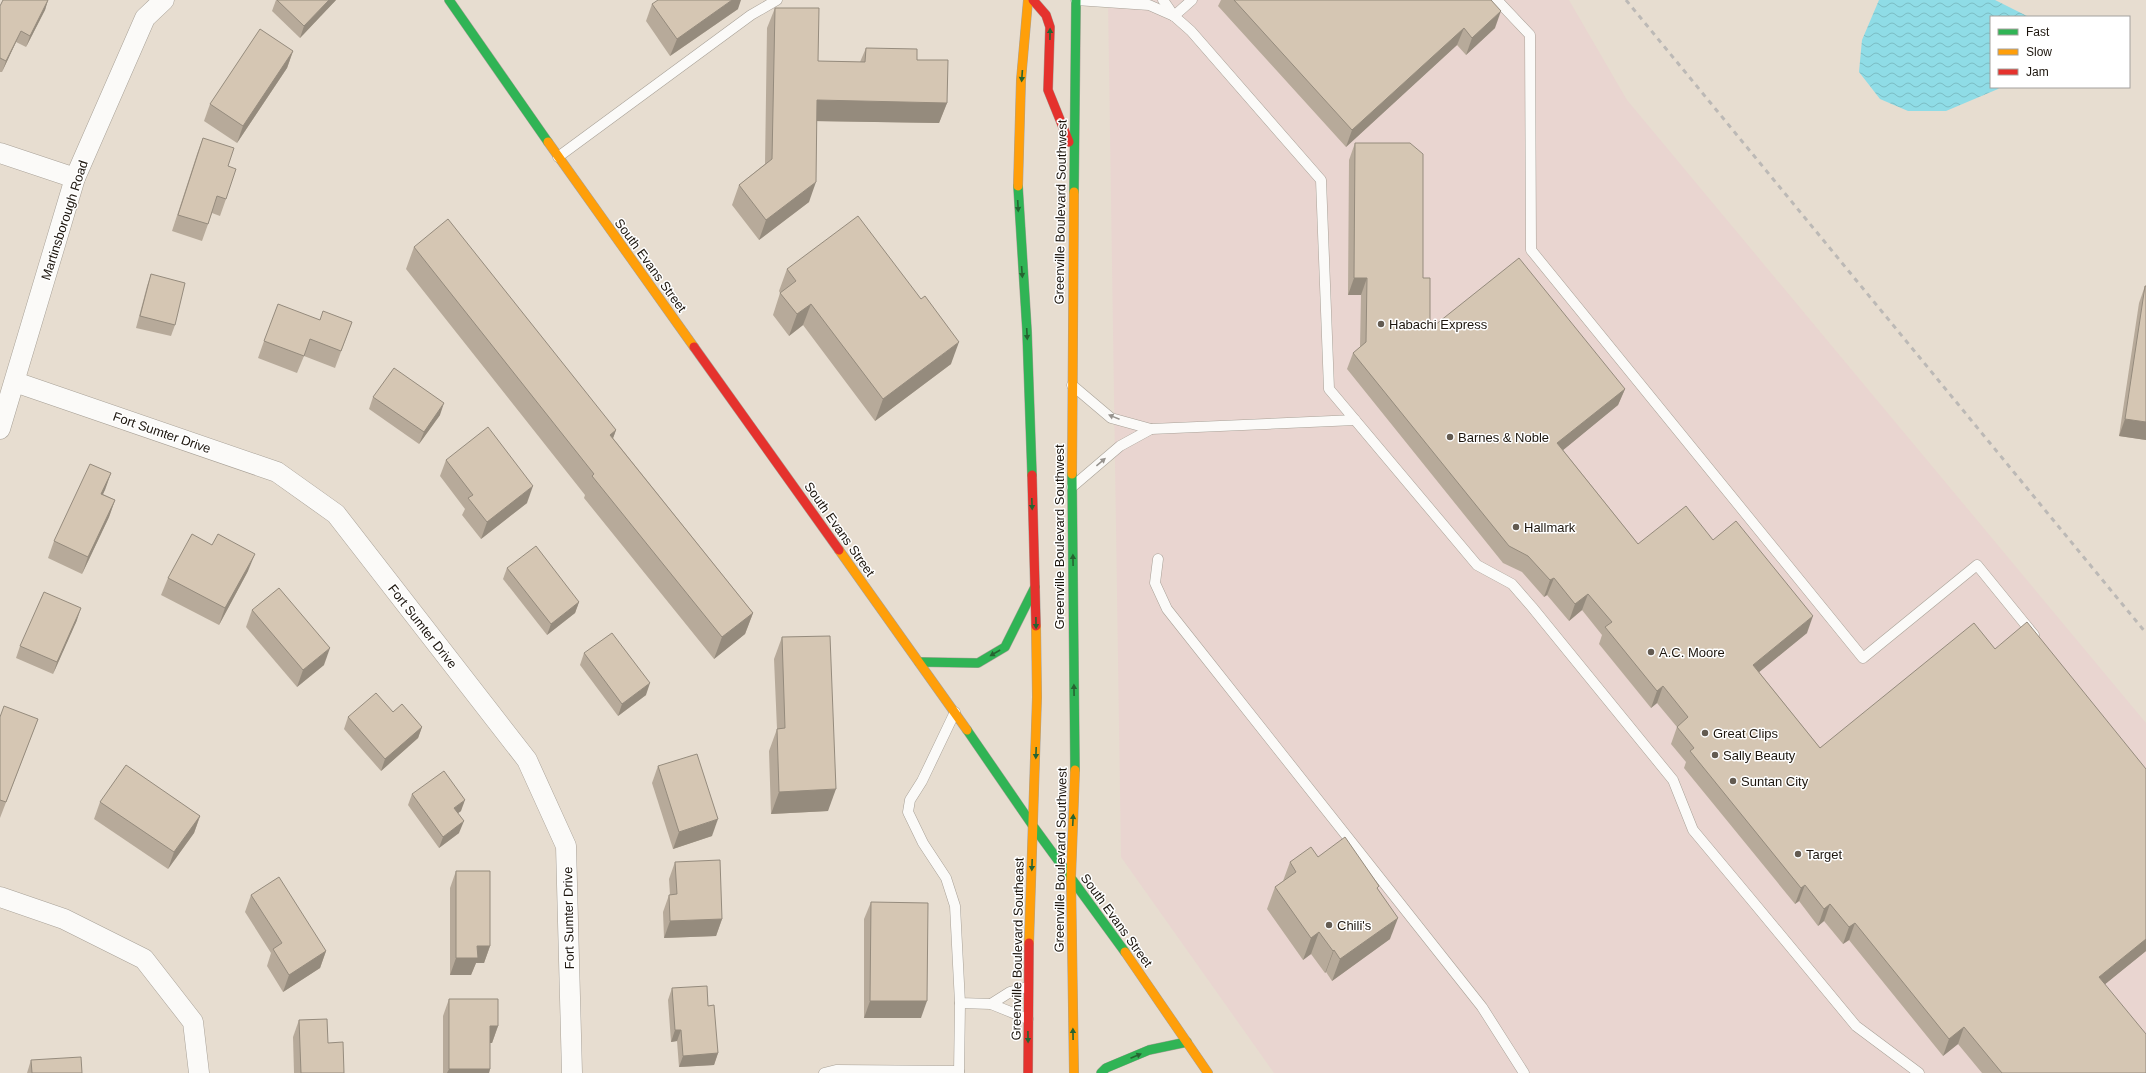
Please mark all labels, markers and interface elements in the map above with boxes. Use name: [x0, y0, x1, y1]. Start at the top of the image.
legend: [1990, 16, 2130, 88]
text: Fast: [2026, 25, 2050, 39]
one-way arrow: [1047, 27, 1053, 40]
text: Slow: [2026, 45, 2052, 59]
text: Jam: [2026, 65, 2049, 79]
one-way arrow: [1018, 70, 1025, 82]
street label: Greenville Boulevard Southwest: [1051, 119, 1070, 305]
street label: Martinsborough Road: [38, 158, 91, 282]
one-way arrow: [1015, 200, 1022, 212]
street label: South Evans Street: [612, 216, 690, 315]
one-way arrow: [1019, 266, 1025, 279]
place label: Habachi Express: [1389, 317, 1488, 332]
marker: Habachi Express: [1376, 319, 1386, 329]
one-way arrow: [1024, 328, 1031, 340]
street label: Fort Sumter Drive: [111, 409, 213, 456]
one-way arrow: [1108, 414, 1120, 420]
place label: Barnes & Noble: [1458, 430, 1549, 445]
marker: Barnes & Noble: [1445, 432, 1455, 442]
street label: Greenville Boulevard Southwest: [1052, 444, 1067, 630]
one-way arrow: [1096, 458, 1107, 467]
street label: South Evans Street: [801, 479, 878, 580]
one-way arrow: [1029, 498, 1036, 510]
place label: Hallmark: [1524, 520, 1576, 535]
marker: Hallmark: [1511, 522, 1521, 532]
one-way arrow: [1070, 553, 1076, 566]
street label: Fort Sumter Drive: [385, 581, 460, 671]
one-way arrow: [1033, 617, 1040, 629]
place label: A.C. Moore: [1659, 645, 1725, 660]
marker: A.C. Moore: [1646, 647, 1656, 657]
one-way arrow: [990, 649, 1001, 656]
one-way arrow: [1071, 683, 1077, 696]
place label: Great Clips: [1713, 726, 1779, 741]
marker: Great Clips: [1700, 728, 1710, 738]
one-way arrow: [1032, 747, 1039, 759]
place label: Sally Beauty: [1723, 748, 1796, 763]
marker: Sally Beauty: [1710, 750, 1720, 760]
street label: Greenville Boulevard Southwest: [1051, 767, 1070, 953]
place label: Suntan City: [1741, 774, 1809, 789]
marker: Suntan City: [1728, 776, 1738, 786]
one-way arrow: [1070, 814, 1077, 826]
place label: Target: [1806, 847, 1843, 862]
marker: Target: [1793, 849, 1803, 859]
street label: Greenville Boulevard Southeast: [1008, 857, 1027, 1041]
one-way arrow: [1028, 859, 1035, 871]
street label: Fort Sumter Drive: [560, 867, 577, 969]
street label: South Evans Street: [1078, 871, 1156, 970]
place label: Chili's: [1337, 918, 1372, 933]
marker: Chili's: [1324, 920, 1334, 930]
one-way arrow: [1070, 1028, 1077, 1040]
one-way arrow: [1025, 1031, 1031, 1044]
one-way arrow: [1130, 1052, 1142, 1058]

